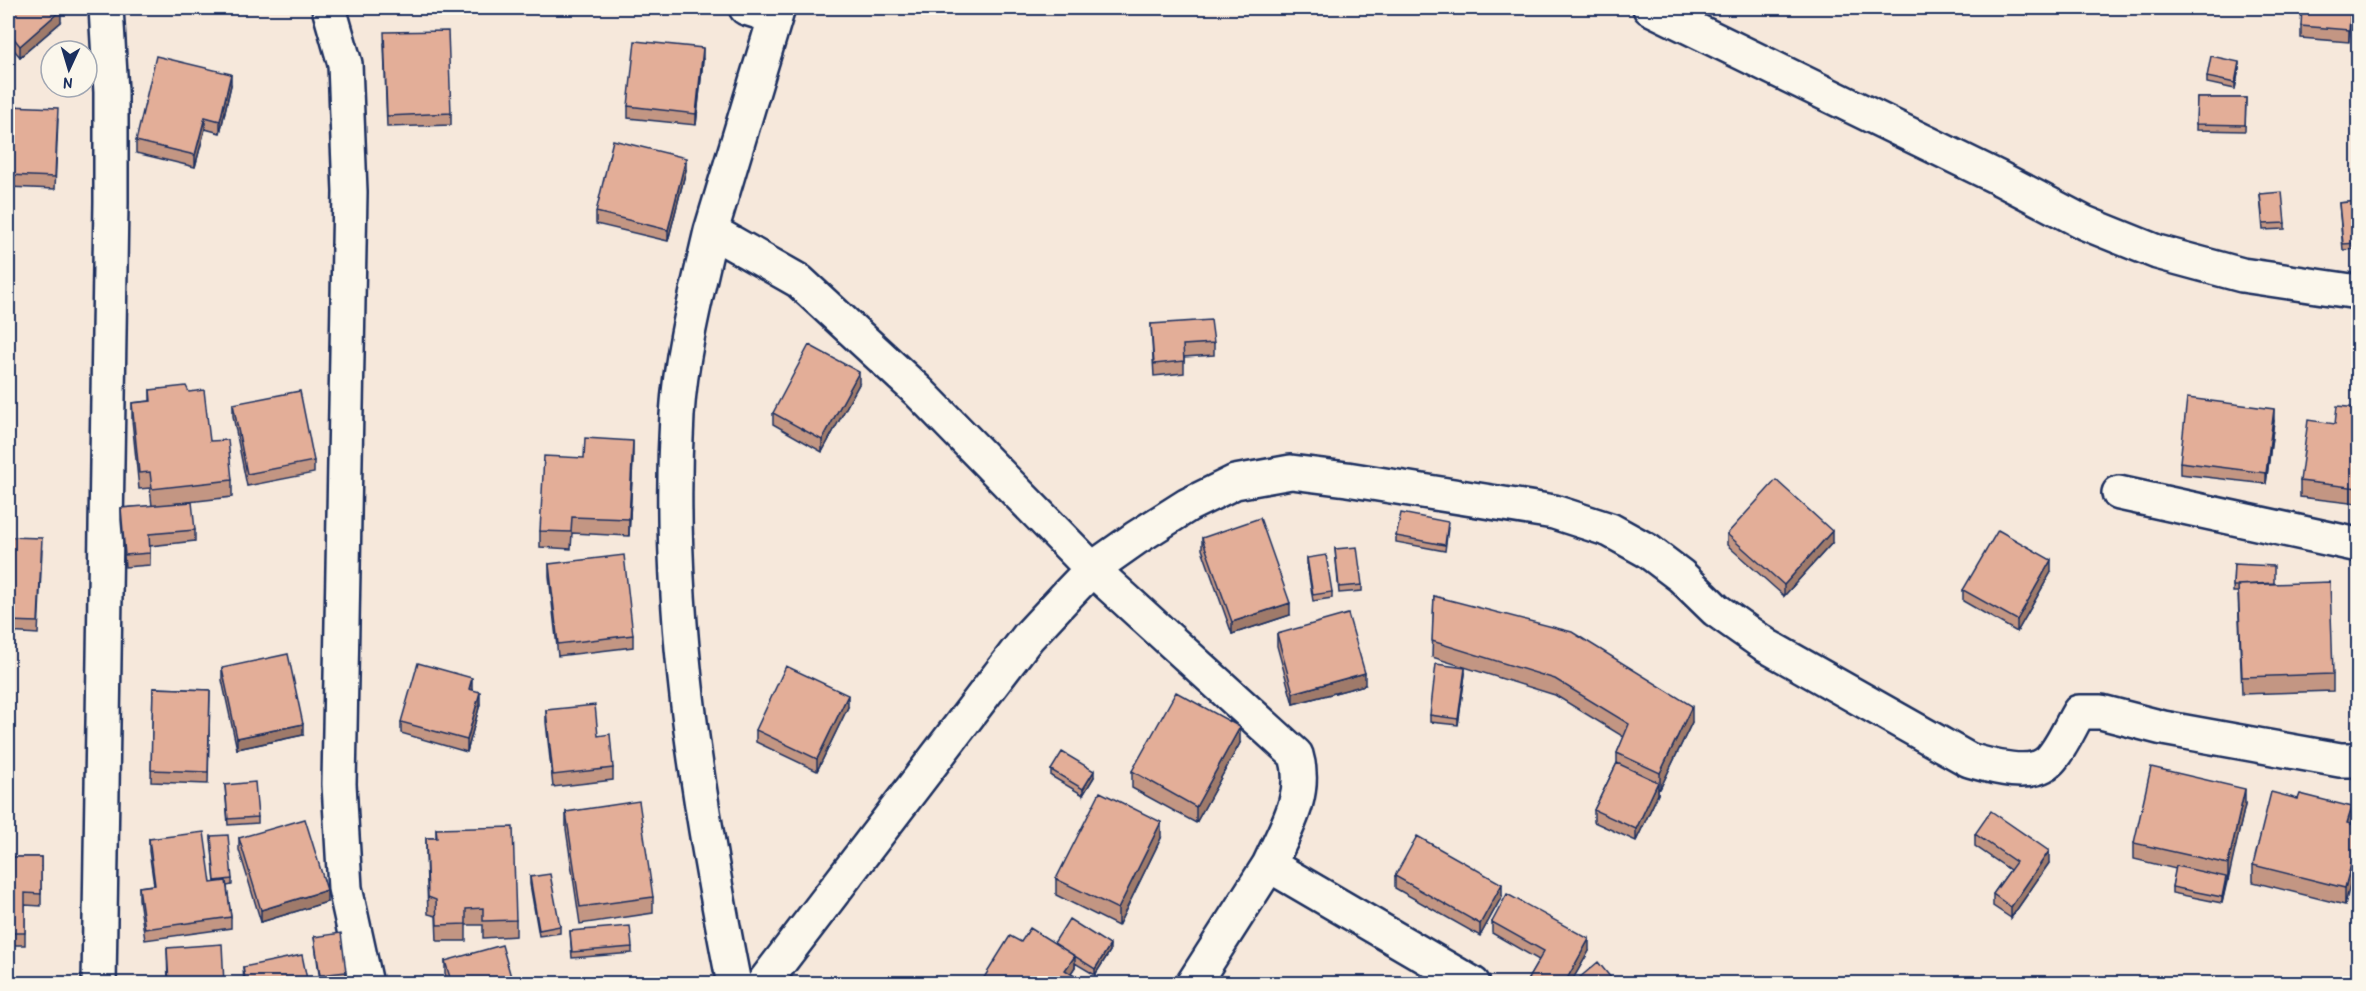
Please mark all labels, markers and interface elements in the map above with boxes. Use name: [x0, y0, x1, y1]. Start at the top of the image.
north arrow: [39, 39, 99, 99]
text: N: [62, 73, 73, 95]

